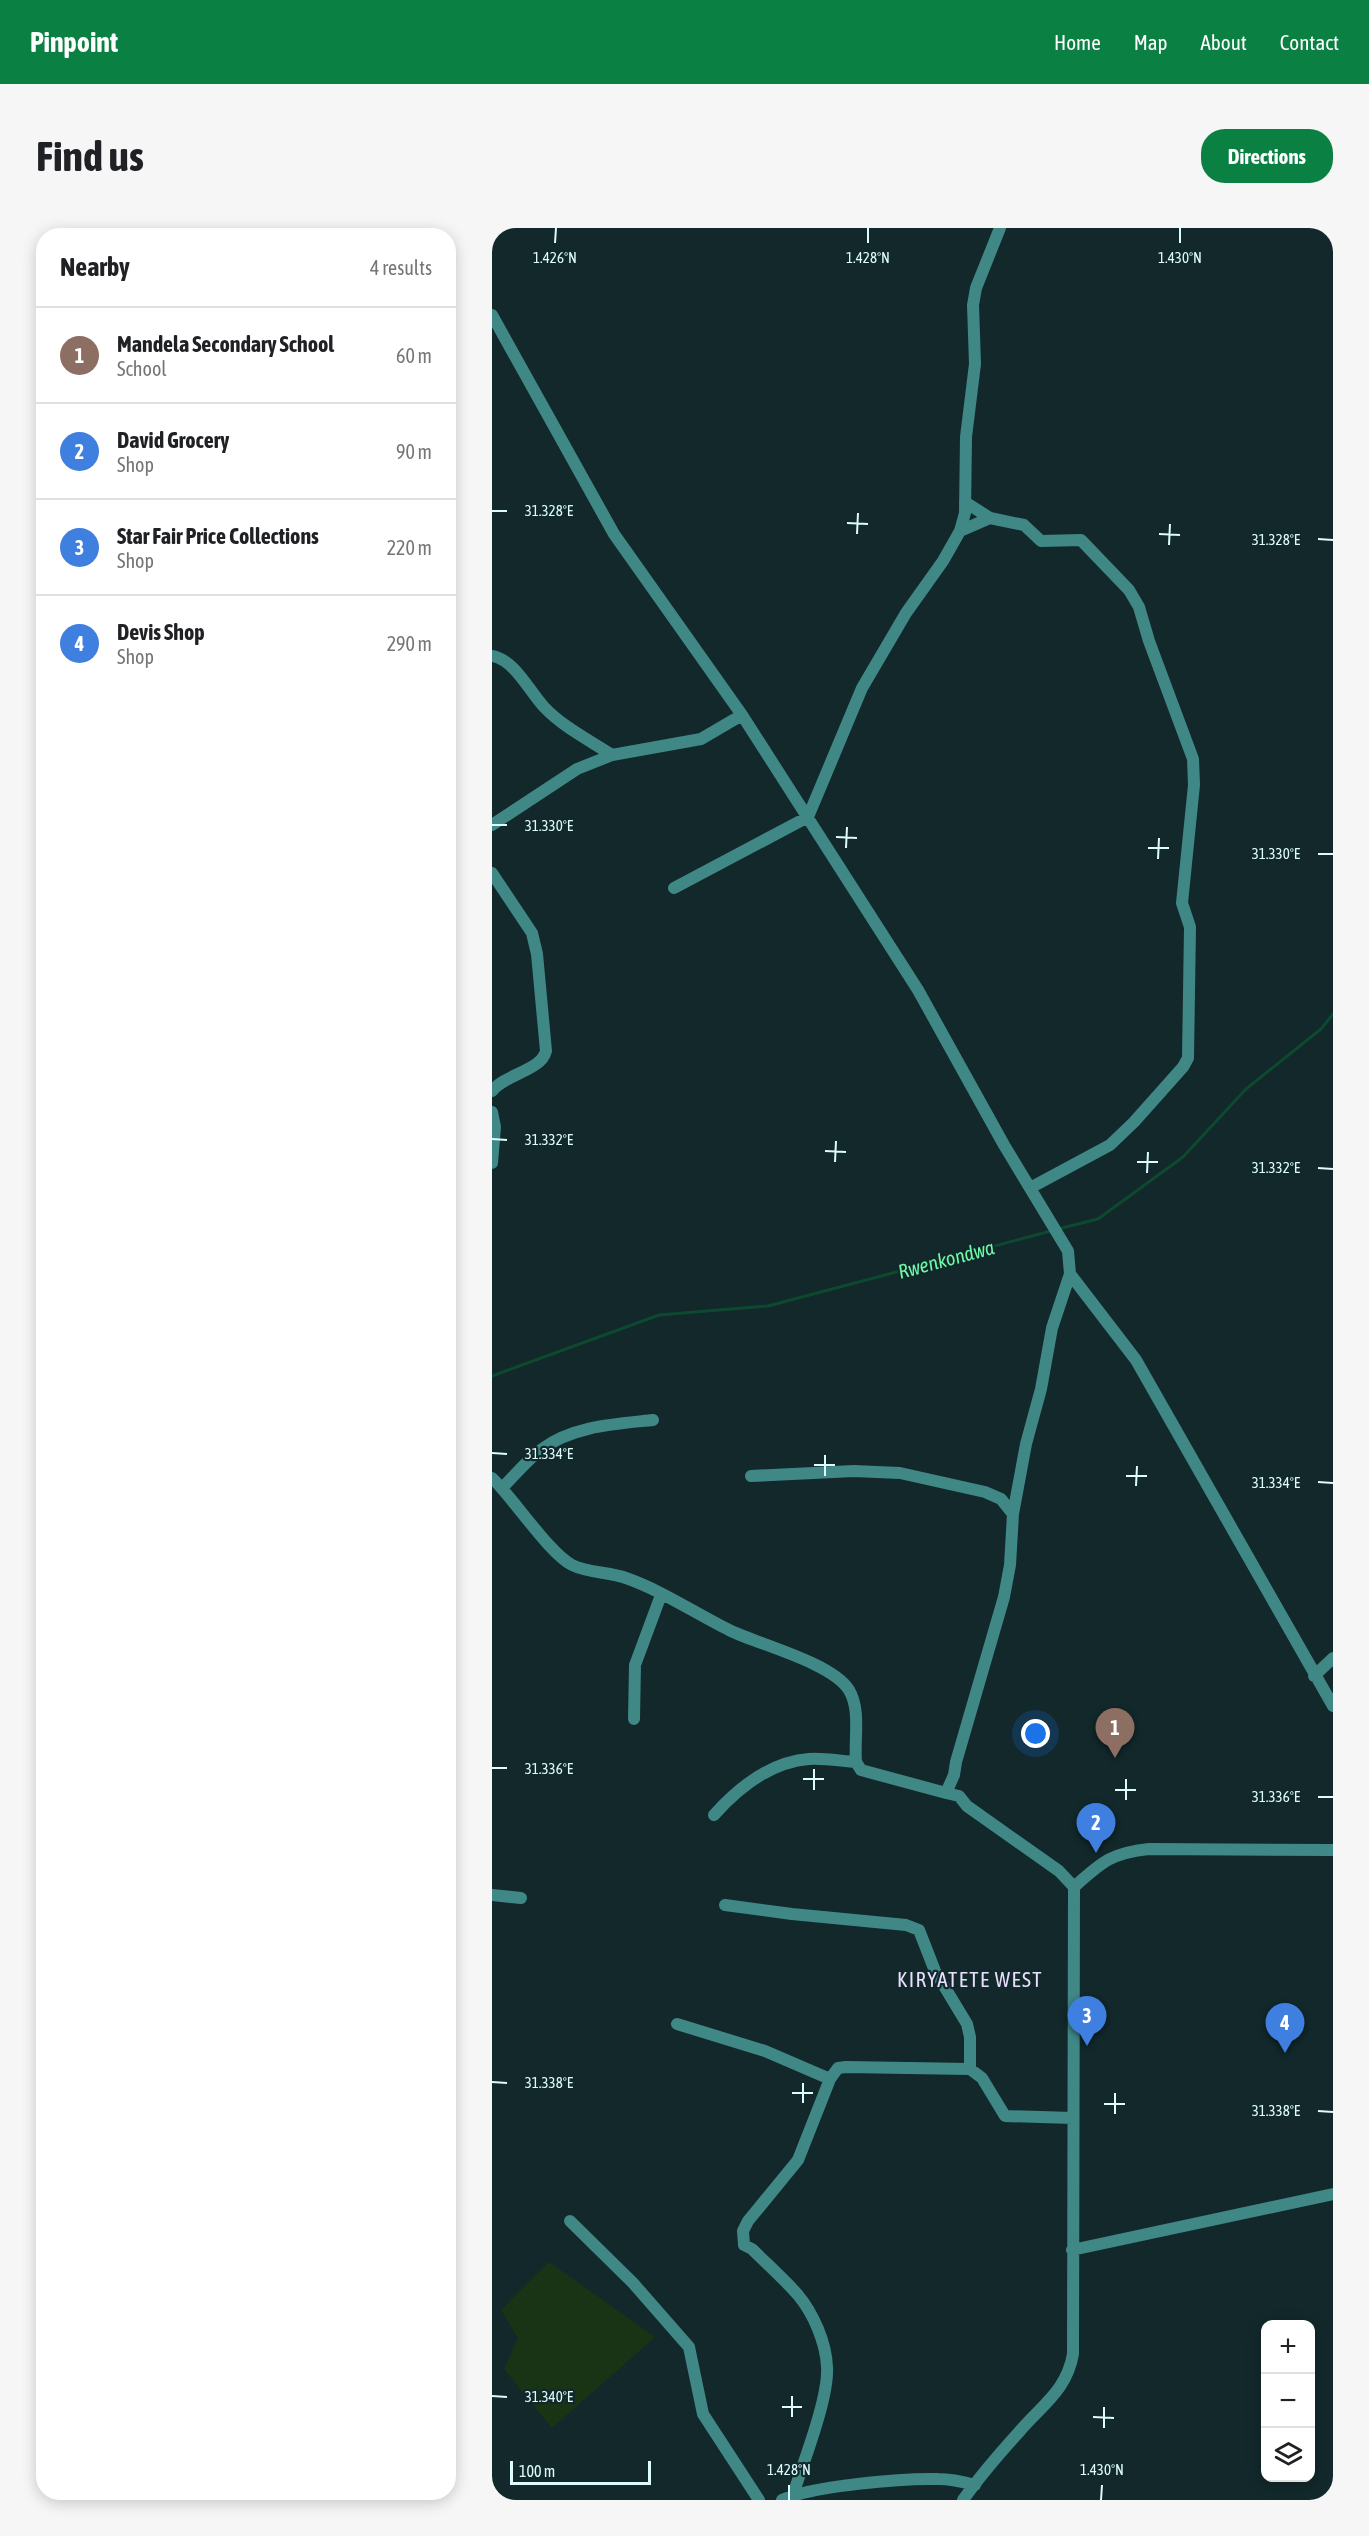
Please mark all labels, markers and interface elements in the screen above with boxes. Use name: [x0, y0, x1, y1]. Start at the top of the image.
text: Pinpoint: [30, 26, 118, 58]
text: Home: [1054, 30, 1101, 54]
text: Map: [1134, 30, 1168, 54]
text: About: [1201, 30, 1247, 54]
text: Contact: [1280, 30, 1339, 54]
button: Directions: [1201, 129, 1333, 183]
text: Find us: [36, 132, 144, 180]
text: 1.426°N: [533, 249, 577, 266]
text: 1.428°N: [846, 249, 890, 266]
text: 1.430°N: [1158, 249, 1202, 266]
text: Nearby: [60, 252, 130, 282]
text: 4 results: [370, 256, 432, 279]
text: Mandela Secondary School: [117, 331, 334, 357]
text: 1: [75, 344, 84, 367]
text: 60 m: [396, 344, 432, 367]
text: School: [117, 357, 167, 380]
text: David Grocery: [117, 427, 229, 453]
text: 2: [75, 440, 84, 463]
text: 90 m: [396, 440, 432, 463]
text: Shop: [117, 453, 154, 476]
text: 31.328°E: [525, 502, 574, 519]
text: Star Fair Price Collections: [117, 523, 319, 549]
text: 31.328°E: [1252, 531, 1301, 548]
text: 3: [75, 536, 84, 559]
text: 220 m: [387, 536, 432, 559]
text: Shop: [117, 549, 154, 572]
text: Devis Shop: [117, 619, 205, 645]
text: 4: [75, 632, 84, 655]
text: 290 m: [387, 632, 432, 655]
text: Shop: [117, 645, 154, 668]
text: 31.330°E: [525, 817, 574, 834]
text: 31.330°E: [1252, 845, 1301, 862]
text: 31.332°E: [525, 1131, 574, 1148]
text: 31.332°E: [1252, 1159, 1301, 1176]
water label: Rwenkondwa: [895, 1235, 997, 1283]
text: 31.334°E: [525, 1445, 574, 1462]
text: 31.334°E: [1252, 1474, 1301, 1491]
pin: 1: [1096, 1708, 1134, 1758]
your location: [1021, 1719, 1050, 1748]
text: 31.336°E: [525, 1760, 574, 1777]
text: 31.336°E: [1252, 1788, 1301, 1805]
pin: 2: [1076, 1804, 1116, 1853]
district label: KIRYATETE WEST: [897, 1967, 1043, 1991]
pin: 3: [1068, 1996, 1106, 2046]
pin: 4: [1266, 2004, 1304, 2053]
text: 31.338°E: [525, 2074, 574, 2091]
text: 31.338°E: [1252, 2102, 1301, 2119]
map controls: [1261, 2320, 1315, 2482]
button: +: [1261, 2320, 1315, 2374]
button: −: [1261, 2374, 1315, 2428]
text: 31.340°E: [525, 2388, 574, 2405]
button: layers: [1261, 2428, 1315, 2482]
scale bar: [510, 2458, 651, 2486]
text: 1.428°N: [767, 2461, 811, 2478]
text: 1.430°N: [1080, 2461, 1124, 2478]
text: 100 m: [519, 2462, 555, 2480]

